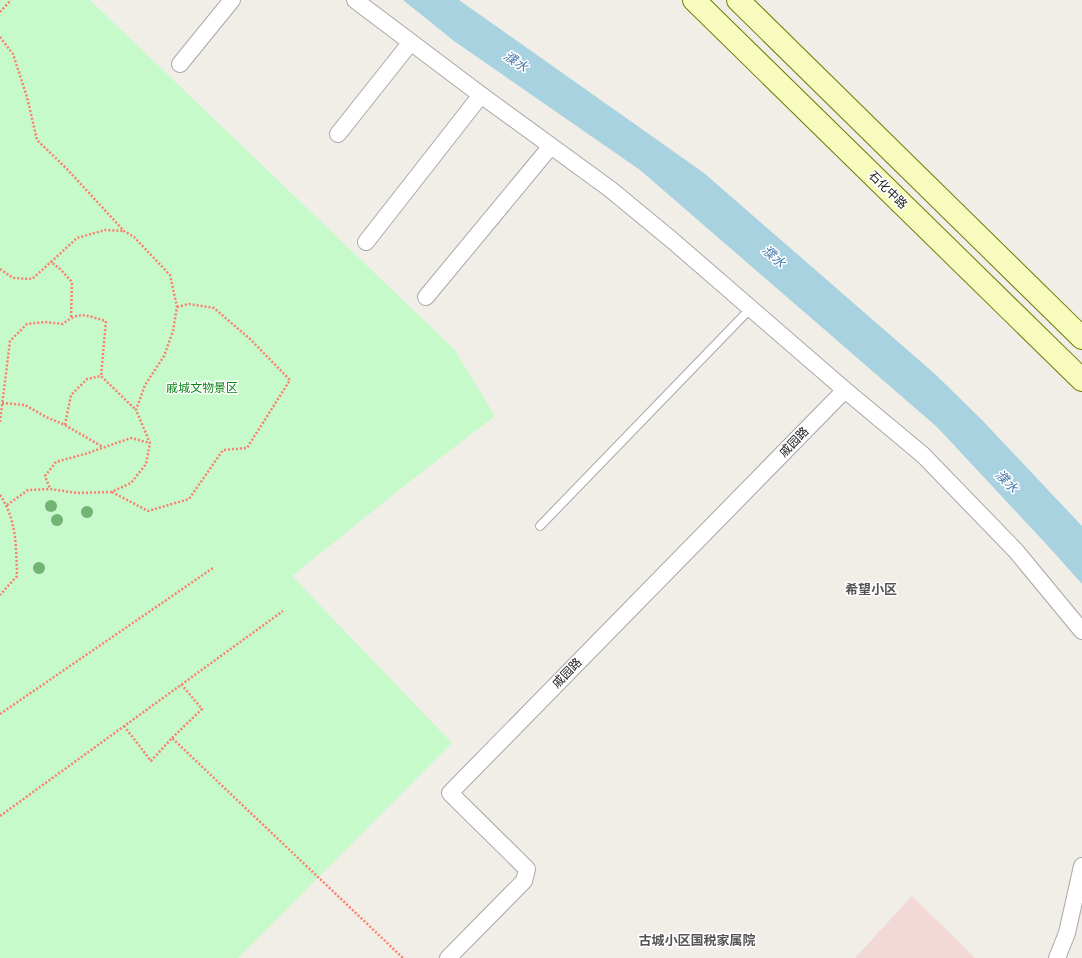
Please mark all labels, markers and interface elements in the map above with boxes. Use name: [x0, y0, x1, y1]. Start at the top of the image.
water label: 濮水: [500, 46, 533, 76]
street label: 石化中路: [865, 167, 912, 212]
water label: 濮水: [758, 241, 790, 272]
park label: 戚城文物景区: [166, 379, 238, 396]
street label: 戚园路: [775, 423, 812, 461]
water label: 濮水: [991, 465, 1023, 497]
district label: 希望小区: [845, 580, 897, 598]
street label: 戚园路: [548, 654, 585, 692]
district label: 古城小区国税家属院: [638, 931, 756, 949]

